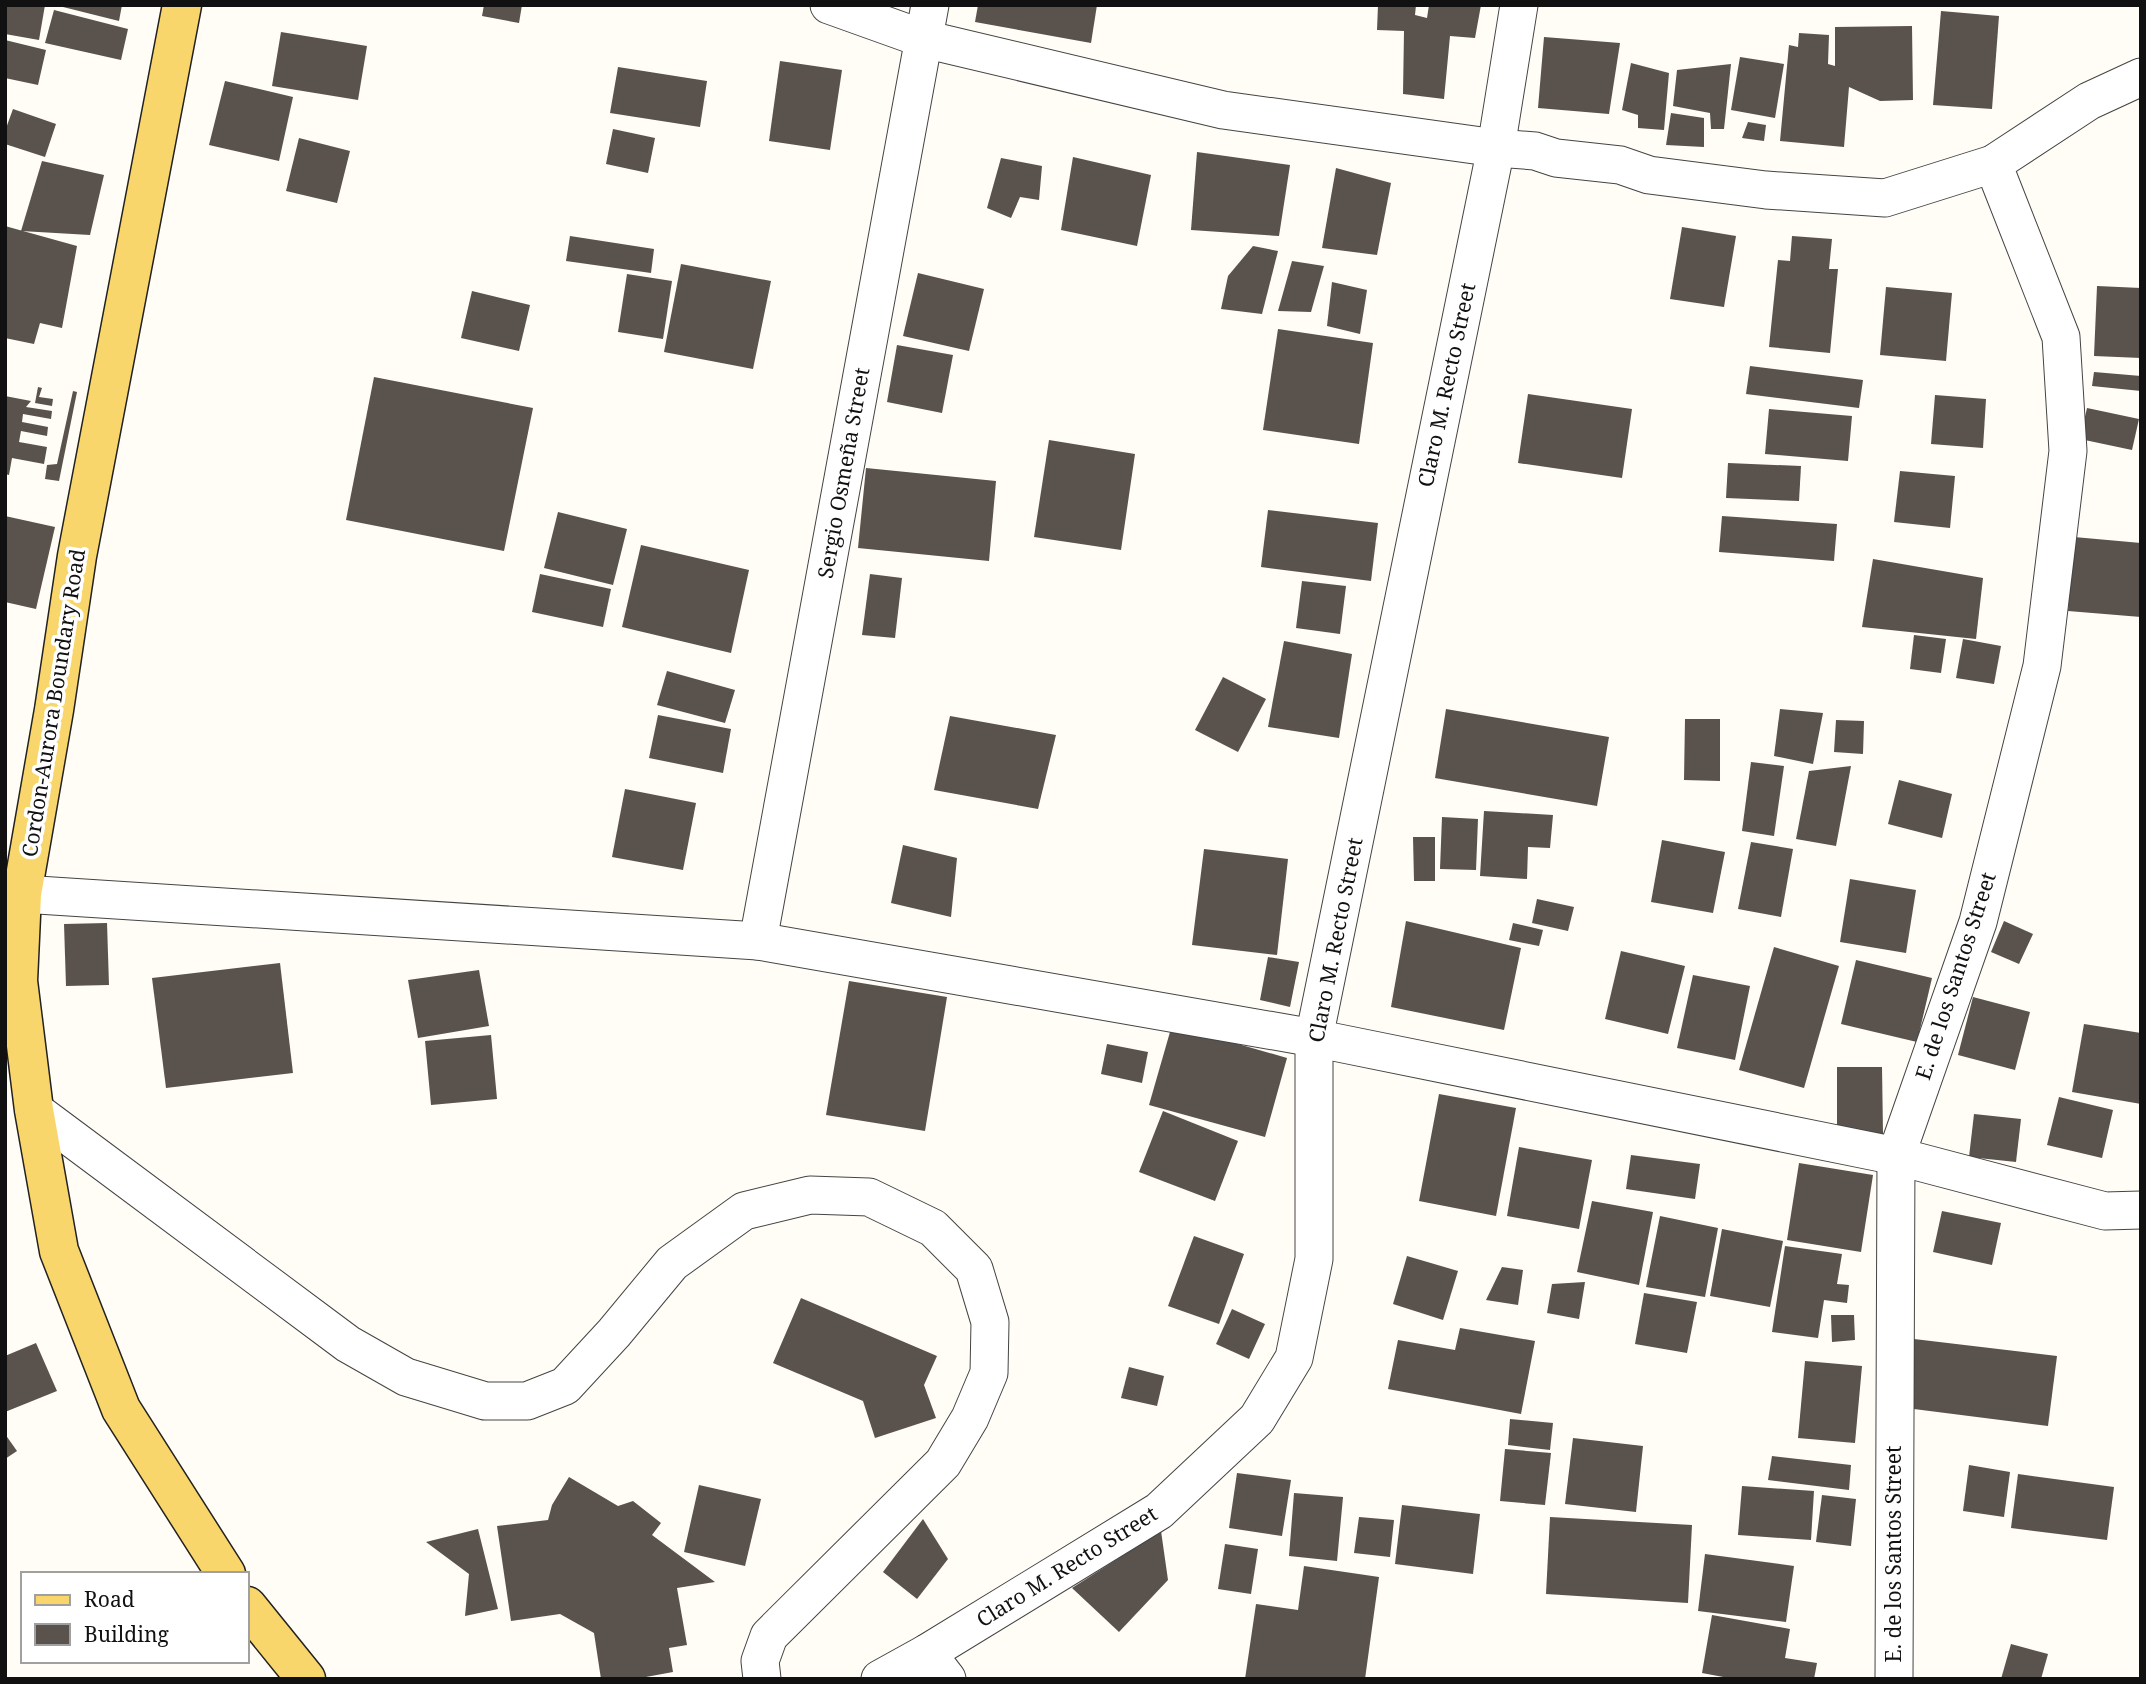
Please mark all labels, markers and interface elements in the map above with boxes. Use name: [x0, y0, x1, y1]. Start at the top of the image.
street label: Claro M. Recto Street: [1411, 280, 1481, 489]
street label: Sergio Osmeña Street: [811, 365, 875, 580]
street label: Cordon-Aurora Boundary Road: [15, 547, 91, 859]
street label: Claro M. Recto Street: [1301, 835, 1369, 1045]
street label: E. de los Santos Street: [1908, 868, 2002, 1083]
street label: E. de los Santos Street: [1879, 1446, 1907, 1662]
street label: Claro M. Recto Street: [971, 1499, 1162, 1633]
legend: [21, 1572, 248, 1663]
text: Road: [84, 1585, 135, 1613]
text: Building: [84, 1620, 169, 1648]

